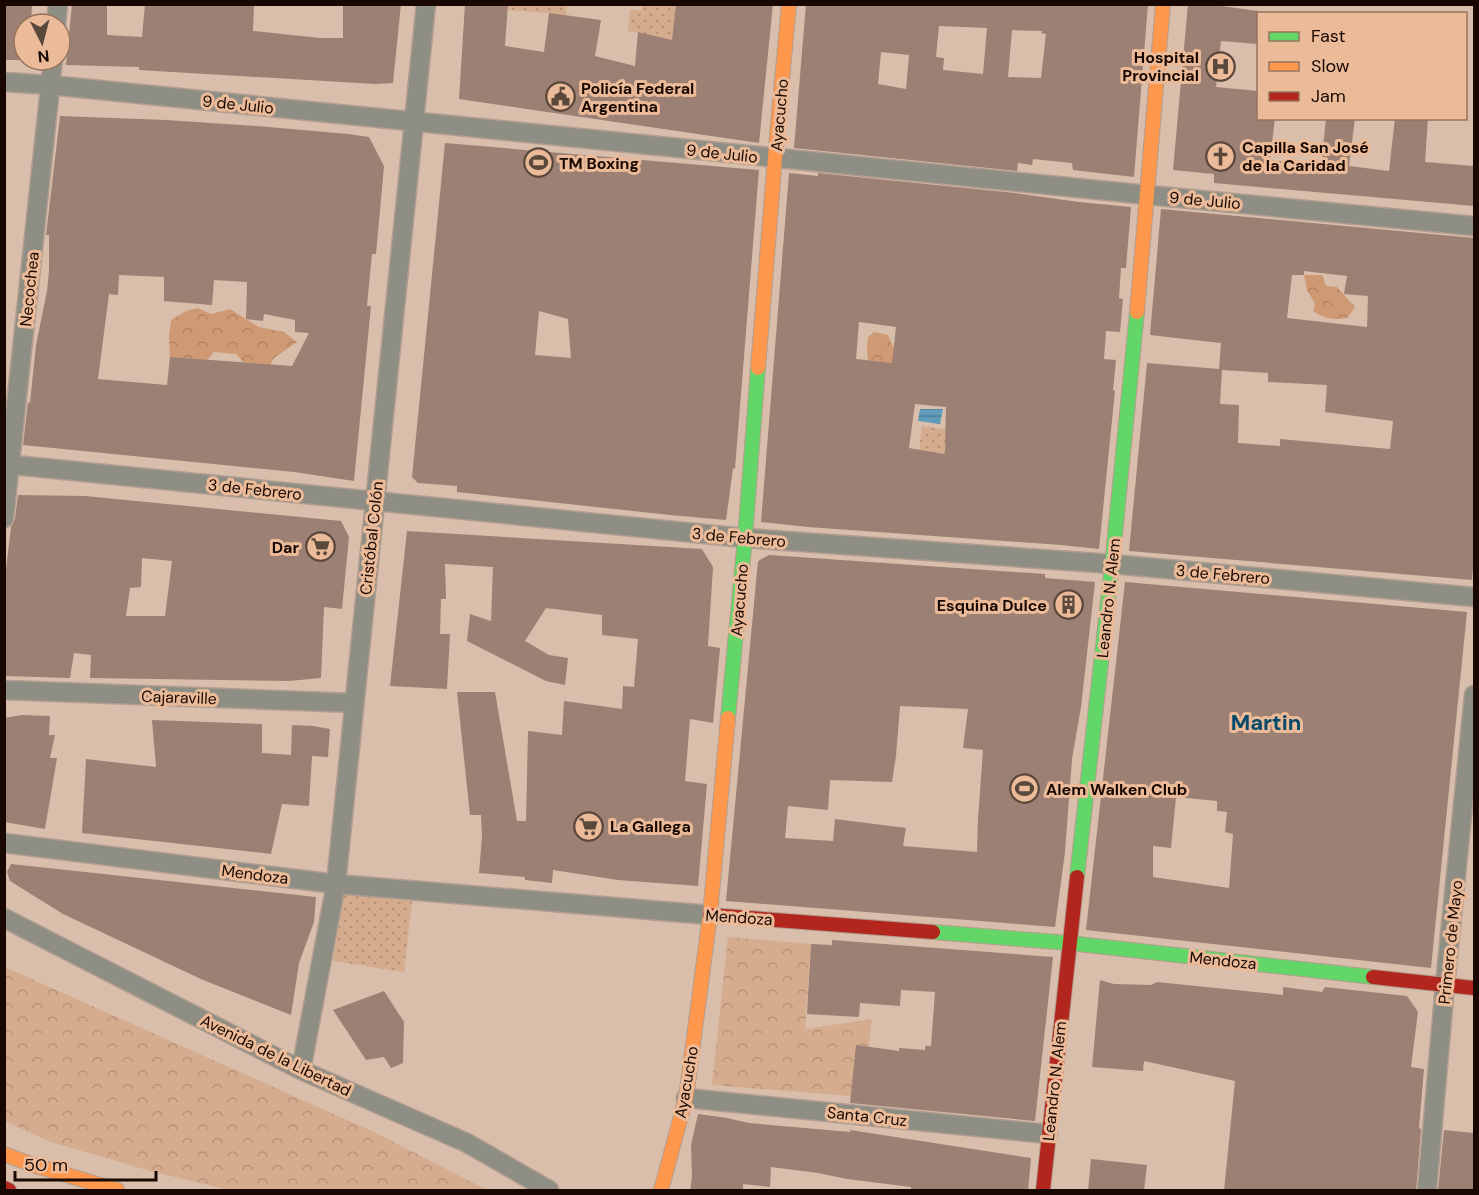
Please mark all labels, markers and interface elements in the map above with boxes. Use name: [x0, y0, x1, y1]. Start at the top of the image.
north arrow: [12, 12, 72, 72]
legend: [1257, 12, 1467, 120]
text: Fast: [1311, 24, 1346, 48]
text: N: [37, 45, 50, 67]
place label: Hospital Provincial: [1122, 47, 1199, 86]
hospital icon: Hospital Provincial: [1204, 50, 1236, 82]
text: Slow: [1311, 54, 1350, 78]
place label: Policía Federal Argentina: [581, 78, 694, 117]
street label: Ayacucho: [766, 78, 793, 152]
public building icon: Policía Federal Argentina: [544, 81, 576, 113]
text: Jam: [1311, 84, 1346, 108]
street label: 9 de Julio: [201, 90, 275, 119]
place label: Capilla San José de la Caridad: [1242, 137, 1369, 176]
street label: 9 de Julio: [685, 139, 759, 168]
church icon: Capilla San José de la Caridad: [1205, 140, 1237, 172]
sports icon: TM Boxing: [522, 147, 554, 179]
place label: TM Boxing: [559, 153, 639, 174]
street label: 9 de Julio: [1168, 187, 1242, 214]
street label: Necochea: [15, 251, 44, 327]
street label: 3 de Febrero: [207, 474, 303, 505]
street label: Cristóbal Colón: [355, 480, 388, 596]
street label: 3 de Febrero: [691, 523, 787, 552]
supermarket icon: Dar: [304, 531, 336, 563]
place label: Dar: [272, 537, 299, 558]
street label: Leandro N. Alem: [1092, 537, 1125, 659]
street label: 3 de Febrero: [1175, 560, 1271, 589]
street label: Ayacucho: [726, 563, 753, 637]
building icon: Esquina Dulce: [1052, 589, 1084, 621]
place label: Esquina Dulce: [937, 595, 1047, 616]
street label: Cajaraville: [141, 686, 217, 709]
district label: Martin: [1231, 708, 1301, 737]
sports icon: Alem Walken Club: [1009, 773, 1041, 805]
place label: Alem Walken Club: [1046, 779, 1187, 800]
supermarket icon: La Gallega: [573, 810, 605, 842]
place label: La Gallega: [610, 816, 691, 837]
street label: Mendoza: [220, 860, 290, 889]
street label: Primero de Mayo: [1434, 879, 1467, 1005]
street label: Mendoza: [705, 905, 773, 930]
street label: Mendoza: [1188, 947, 1258, 974]
street label: Avenida de la Libertad: [197, 1010, 355, 1101]
street label: Leandro N. Alem: [1038, 1020, 1071, 1142]
street label: Ayacucho: [670, 1044, 703, 1120]
street label: Santa Cruz: [826, 1102, 908, 1131]
scale bar: [15, 1144, 156, 1182]
text: 50 m: [24, 1153, 68, 1177]

